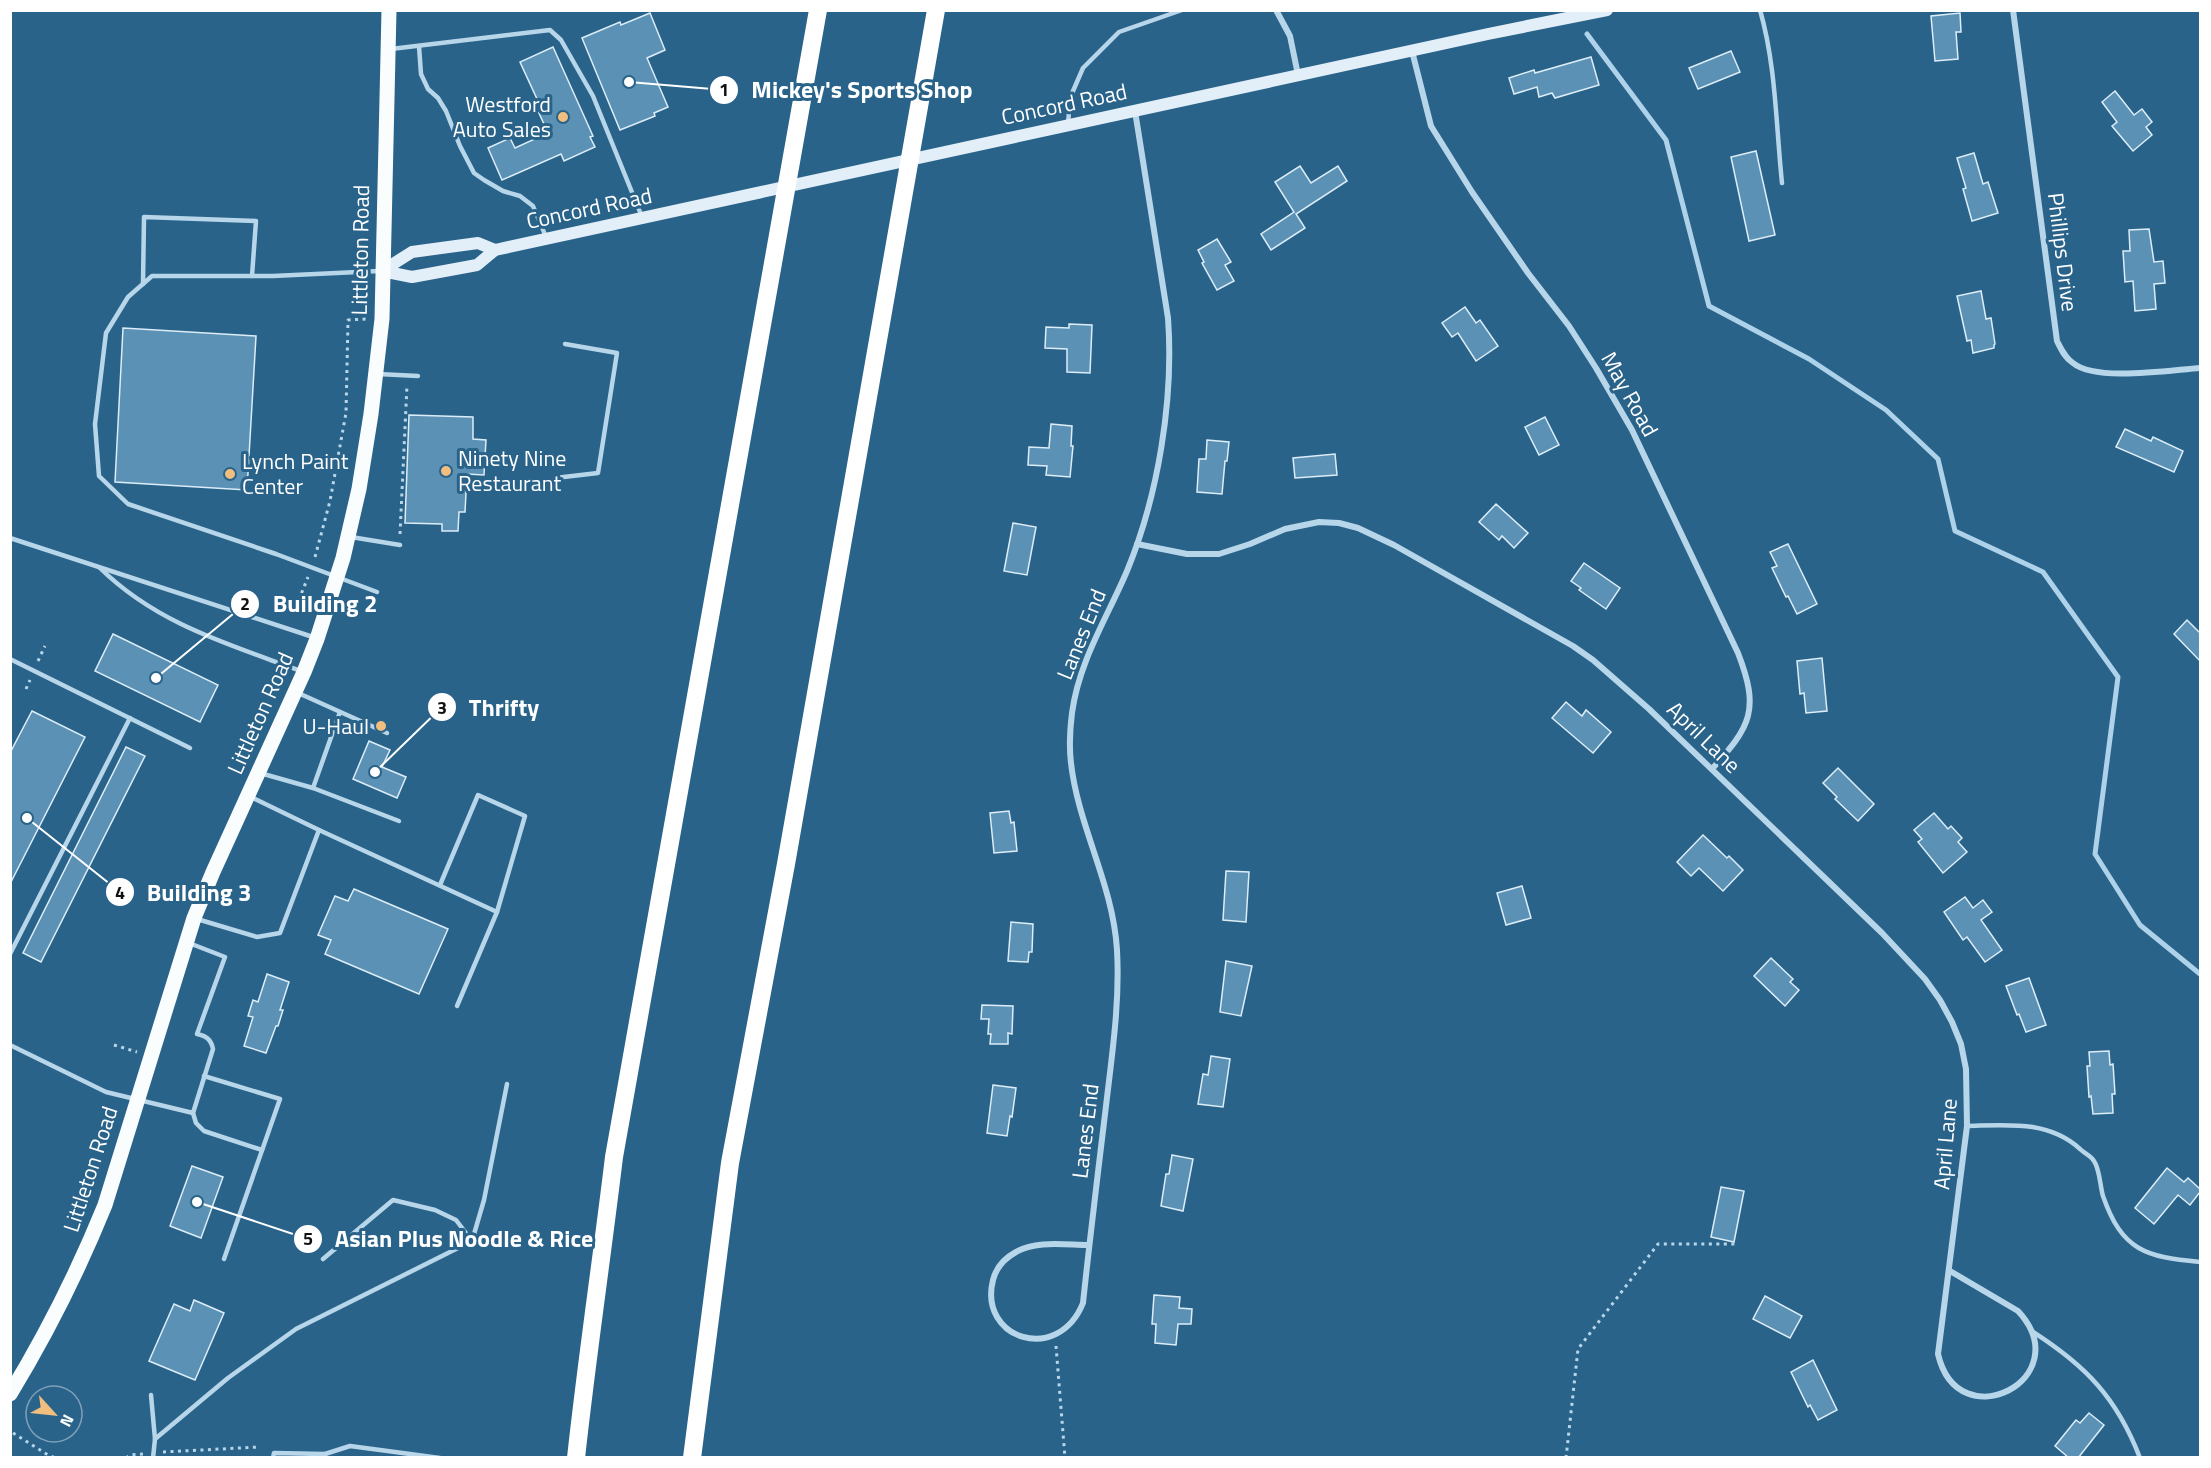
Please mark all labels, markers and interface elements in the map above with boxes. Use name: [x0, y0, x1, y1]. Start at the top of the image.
callout: Mickey's Sports Shop: [709, 69, 985, 111]
text: Mickey's Sports Shop: [751, 71, 973, 107]
street label: Concord Road: [998, 74, 1130, 134]
text: 1: [719, 76, 729, 103]
place label: Westford Auto Sales: [453, 87, 551, 146]
marker: Westford Auto Sales: [556, 110, 570, 124]
street label: Concord Road: [523, 178, 655, 238]
street label: Littleton Road: [342, 184, 378, 316]
street label: Phillips Drive: [2039, 191, 2087, 313]
street label: May Road: [1593, 345, 1667, 443]
place label: Ninety Nine Restaurant: [458, 441, 566, 500]
place label: Lynch Paint Center: [242, 444, 349, 503]
marker: Ninety Nine Restaurant: [439, 464, 453, 478]
marker: Lynch Paint Center: [223, 467, 237, 481]
callout: Building 2: [230, 583, 389, 625]
street label: Lanes End: [1047, 584, 1115, 684]
text: Building 2: [273, 585, 377, 621]
text: 2: [240, 590, 250, 617]
street label: Littleton Road: [218, 646, 302, 780]
callout: Thrifty: [427, 686, 551, 728]
text: Thrifty: [469, 689, 539, 725]
street label: April Lane: [1659, 693, 1749, 781]
text: 3: [437, 694, 447, 721]
place label: U-Haul: [303, 709, 369, 743]
marker: U-Haul: [374, 719, 388, 733]
callout: Building 3: [105, 871, 263, 913]
text: Building 3: [147, 874, 251, 910]
text: 4: [115, 879, 125, 906]
street label: Lanes End: [1062, 1082, 1108, 1180]
street label: April Lane: [1924, 1097, 1966, 1191]
street label: Littleton Road: [54, 1102, 126, 1236]
callout: Asian Plus Noodle & Rice: [293, 1218, 605, 1260]
text: Asian Plus Noodle & Rice: [335, 1220, 593, 1256]
text: 5: [303, 1225, 313, 1252]
north arrow: [24, 1384, 84, 1444]
text: N: [54, 1410, 81, 1431]

